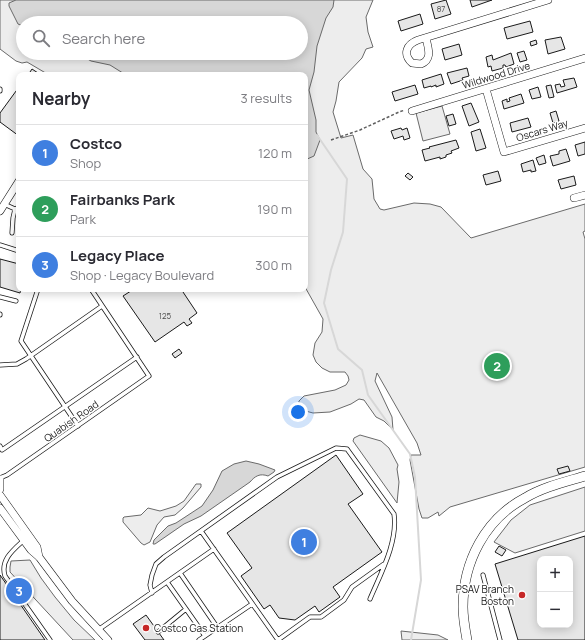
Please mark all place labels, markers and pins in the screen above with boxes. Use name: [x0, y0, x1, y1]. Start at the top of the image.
pin: 2: [484, 351, 510, 381]
pin: 1: [291, 527, 317, 557]
pin: 3: [6, 576, 32, 606]
place label: PSAV Branch Boston: [456, 582, 514, 608]
marker: PSAV Branch Boston: [517, 590, 527, 600]
place label: Costco Gas Station: [154, 621, 243, 635]
marker: Costco Gas Station: [141, 623, 151, 633]

